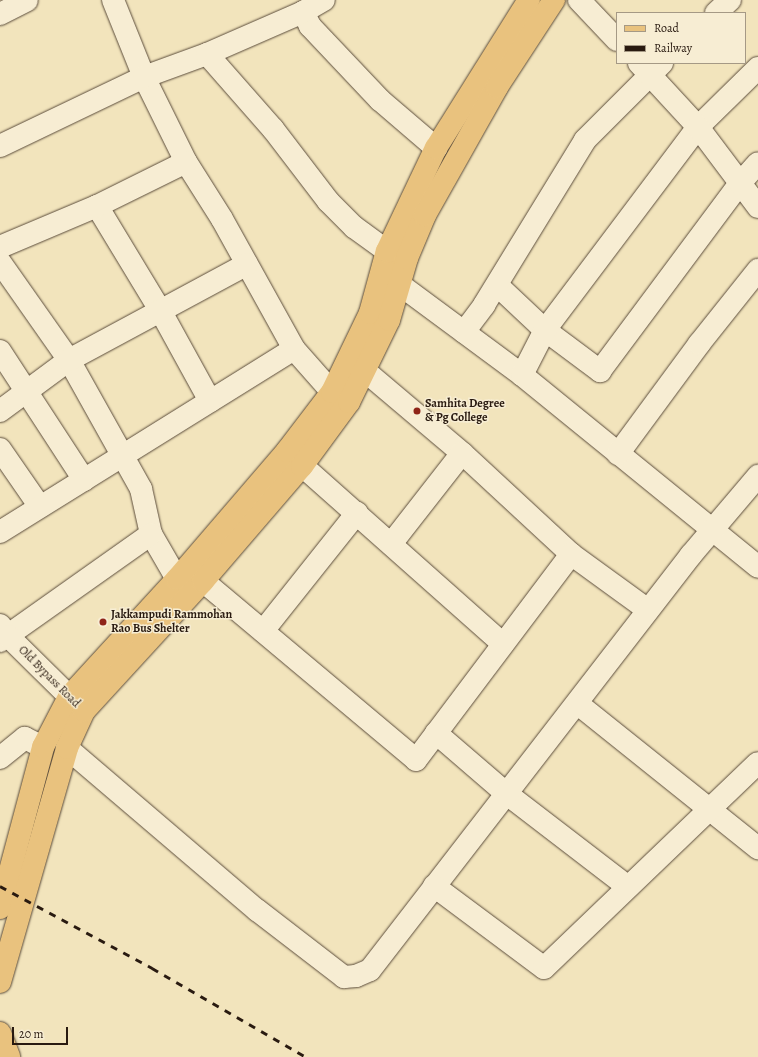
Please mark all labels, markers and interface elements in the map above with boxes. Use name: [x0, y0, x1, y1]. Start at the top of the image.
legend: [616, 12, 746, 64]
text: Road: [654, 20, 679, 36]
text: Railway: [654, 40, 692, 56]
place label: Samhita Degree & Pg College: [425, 397, 505, 425]
marker: Samhita Degree & Pg College: [412, 406, 422, 416]
place label: Jakkampudi Rammohan Rao Bus Shelter: [111, 608, 232, 636]
marker: Jakkampudi Rammohan Rao Bus Shelter: [98, 617, 108, 627]
street label: Old Bypass Road: [15, 643, 83, 711]
scale bar: [14, 1019, 70, 1045]
text: 20 m: [19, 1026, 43, 1042]

